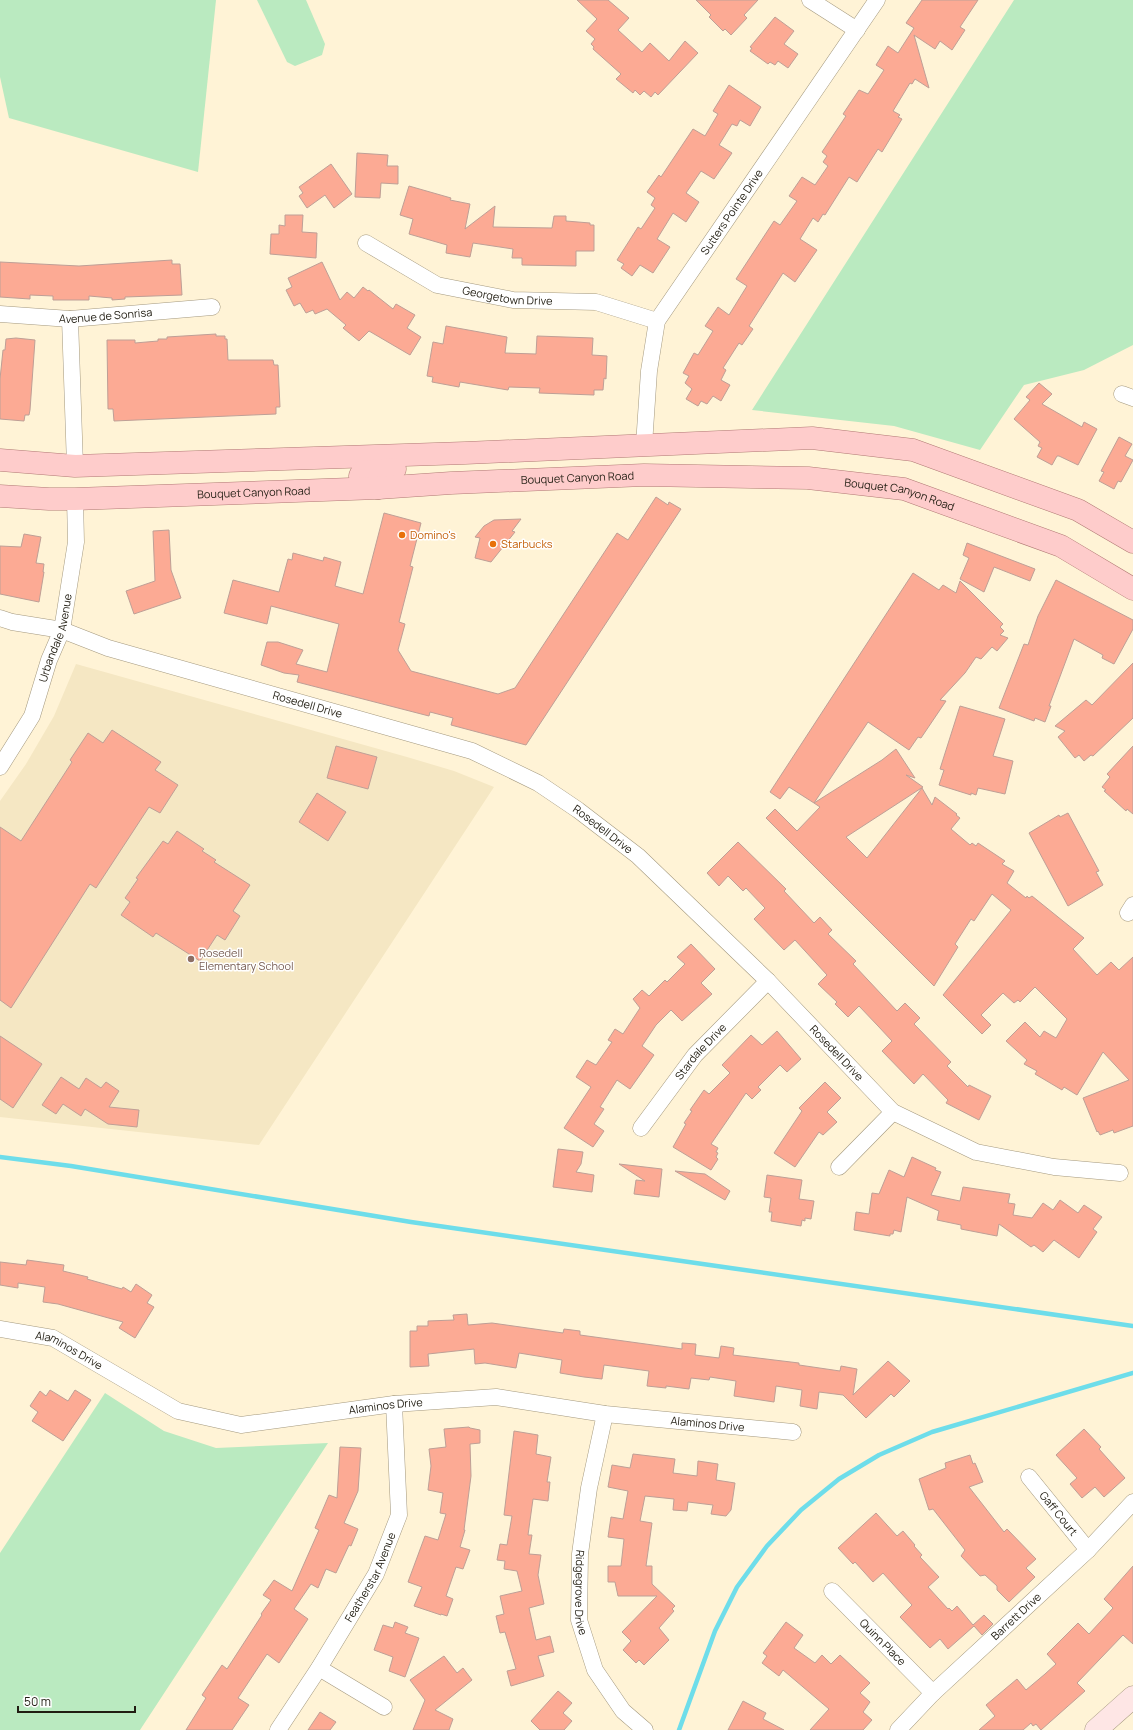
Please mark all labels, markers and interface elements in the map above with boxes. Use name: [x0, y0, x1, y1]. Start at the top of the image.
street label: Sutters Pointe Drive: [697, 166, 766, 257]
street label: Georgetown Drive: [461, 282, 553, 308]
street label: Avenue de Sonrisa: [59, 304, 153, 326]
street label: Bouquet Canyon Road: [521, 467, 634, 487]
street label: Bouquet Canyon Road: [844, 474, 957, 514]
street label: Bouquet Canyon Road: [197, 482, 311, 502]
place label: Domino's: [410, 527, 456, 542]
marker: Domino's: [397, 530, 407, 540]
place label: Starbucks: [501, 536, 553, 551]
marker: Starbucks: [488, 539, 498, 549]
street label: Urbandale Avenue: [35, 592, 75, 684]
street label: Rosedell Drive: [271, 687, 345, 721]
street label: Rosedell Drive: [570, 801, 637, 857]
place label: Rosedell Elementary School: [199, 945, 294, 973]
marker: Rosedell Elementary School: [186, 954, 196, 964]
street label: Stardale Drive: [671, 1019, 730, 1083]
street label: Rosedell Drive: [807, 1022, 868, 1084]
street label: Alaminos Drive: [34, 1327, 106, 1373]
street label: Alaminos Drive: [348, 1394, 424, 1417]
street label: Alaminos Drive: [670, 1412, 746, 1434]
street label: Gaff Court: [1037, 1488, 1081, 1538]
street label: Featherstar Avenue: [341, 1529, 399, 1625]
street label: Ridgegrove Drive: [572, 1549, 591, 1637]
street label: Barrett Drive: [987, 1589, 1045, 1643]
street label: Quinn Place: [857, 1615, 910, 1669]
scale bar: [18, 1688, 135, 1714]
text: 50 m: [24, 1693, 51, 1710]

